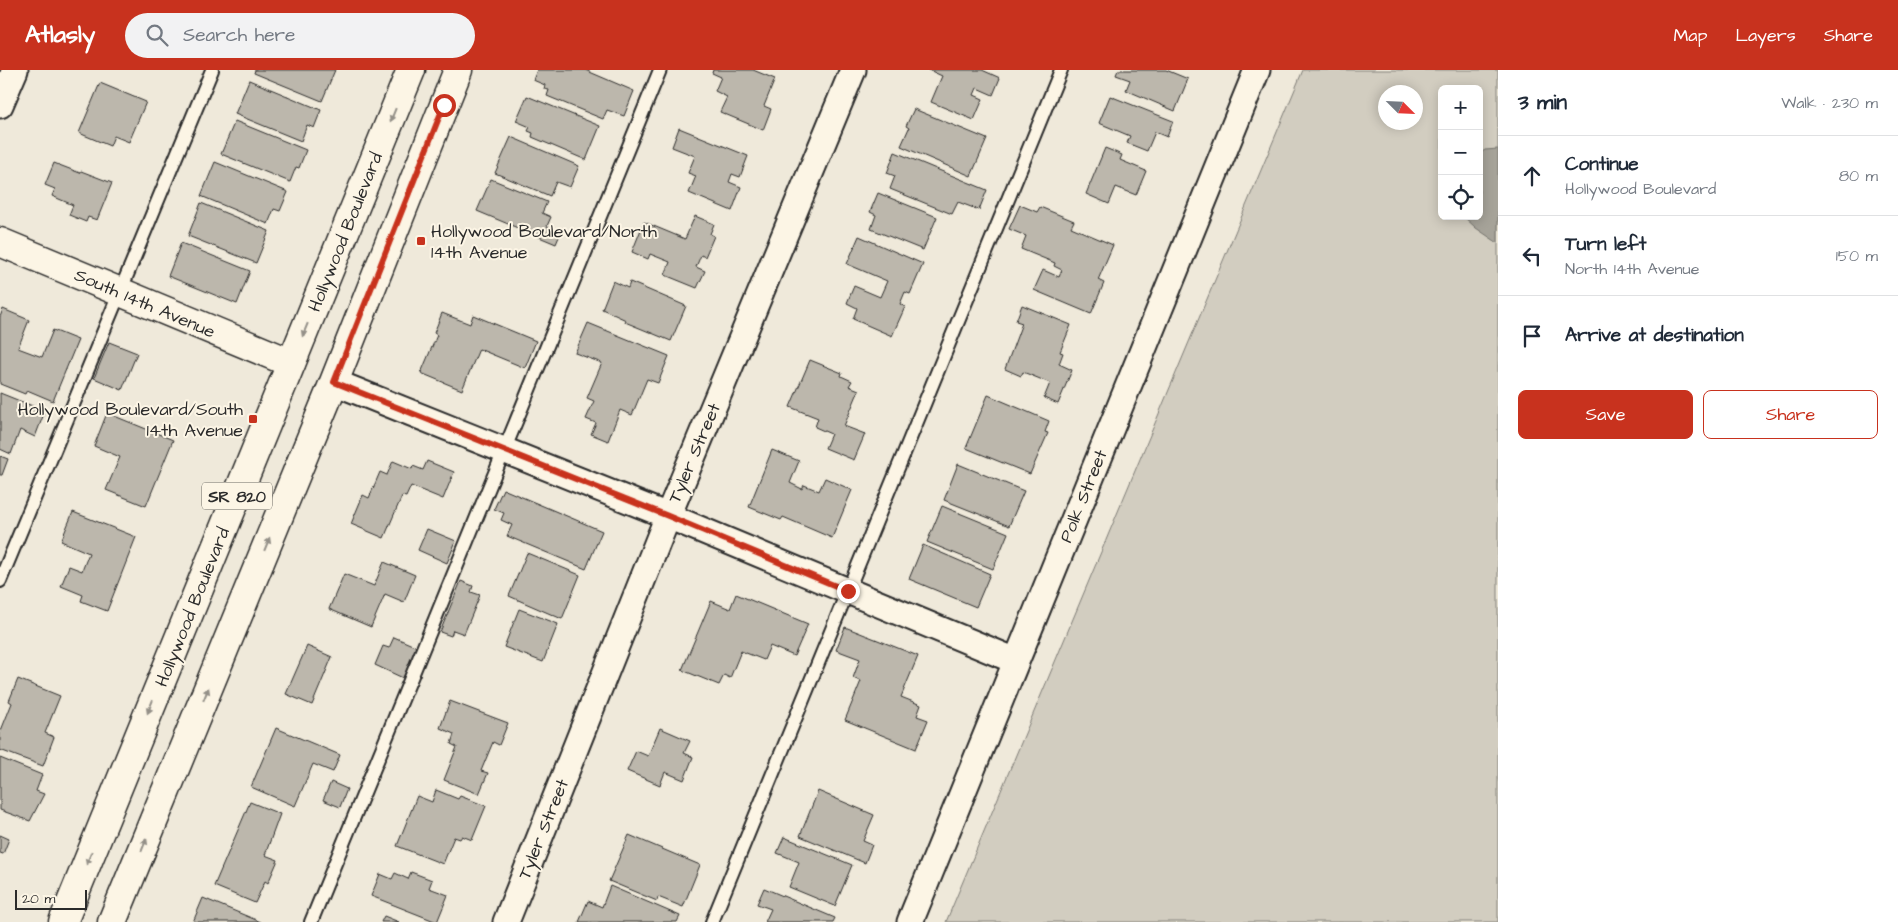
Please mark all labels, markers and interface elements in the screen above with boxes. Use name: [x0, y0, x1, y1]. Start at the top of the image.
search box: [125, 13, 475, 58]
text: Atlasly: [25, 18, 95, 52]
icon: search: [143, 21, 171, 49]
text: Search here: [183, 22, 295, 49]
text: Map: [1673, 23, 1707, 48]
text: Layers: [1735, 23, 1796, 48]
text: Share: [1824, 23, 1873, 48]
north arrow: [1378, 85, 1423, 130]
map controls: [1438, 85, 1483, 220]
button: +: [1438, 85, 1483, 130]
text: 3 min: [1518, 88, 1567, 117]
text: Walk · 230 m: [1781, 92, 1878, 114]
route start: [433, 94, 456, 117]
one-way arrow: [389, 108, 397, 123]
button: −: [1438, 130, 1483, 175]
street label: Hollywood Boulevard: [302, 149, 390, 316]
text: Continue: [1565, 151, 1639, 178]
icon: ahead: [1518, 162, 1546, 190]
text: 80 m: [1839, 165, 1878, 187]
button: locate: [1438, 175, 1483, 220]
text: Hollywood Boulevard: [1565, 178, 1716, 200]
place label: Hollywood Boulevard/North 14th Avenue: [431, 219, 657, 265]
text: Turn left: [1565, 231, 1646, 258]
marker: Hollywood Boulevard/North 14th Avenue: [415, 235, 427, 247]
icon: left: [1518, 242, 1546, 270]
text: 150 m: [1836, 245, 1878, 267]
text: North 14th Avenue: [1565, 258, 1699, 280]
street label: South 14th Avenue: [71, 263, 219, 345]
icon: arrive: [1518, 322, 1546, 350]
text: Arrive at destination: [1565, 322, 1744, 349]
one-way arrow: [300, 323, 308, 337]
button: Save: [1518, 390, 1693, 439]
button: Share: [1703, 390, 1878, 439]
place label: Hollywood Boulevard/South 14th Avenue: [18, 397, 243, 443]
street label: Tyler Street: [662, 399, 728, 507]
marker: Hollywood Boulevard/South 14th Avenue: [247, 413, 259, 425]
street label: Polk Street: [1053, 445, 1114, 546]
road number: SR 820: [202, 482, 272, 510]
street label: Hollywood Boulevard: [149, 524, 237, 691]
one-way arrow: [264, 537, 272, 551]
route end: [837, 580, 860, 603]
one-way arrow: [202, 687, 210, 701]
one-way arrow: [146, 700, 154, 715]
street label: Tyler Street: [512, 775, 576, 884]
one-way arrow: [140, 837, 148, 852]
one-way arrow: [85, 851, 93, 866]
scale bar: [15, 887, 88, 910]
text: 20 m: [22, 889, 55, 909]

